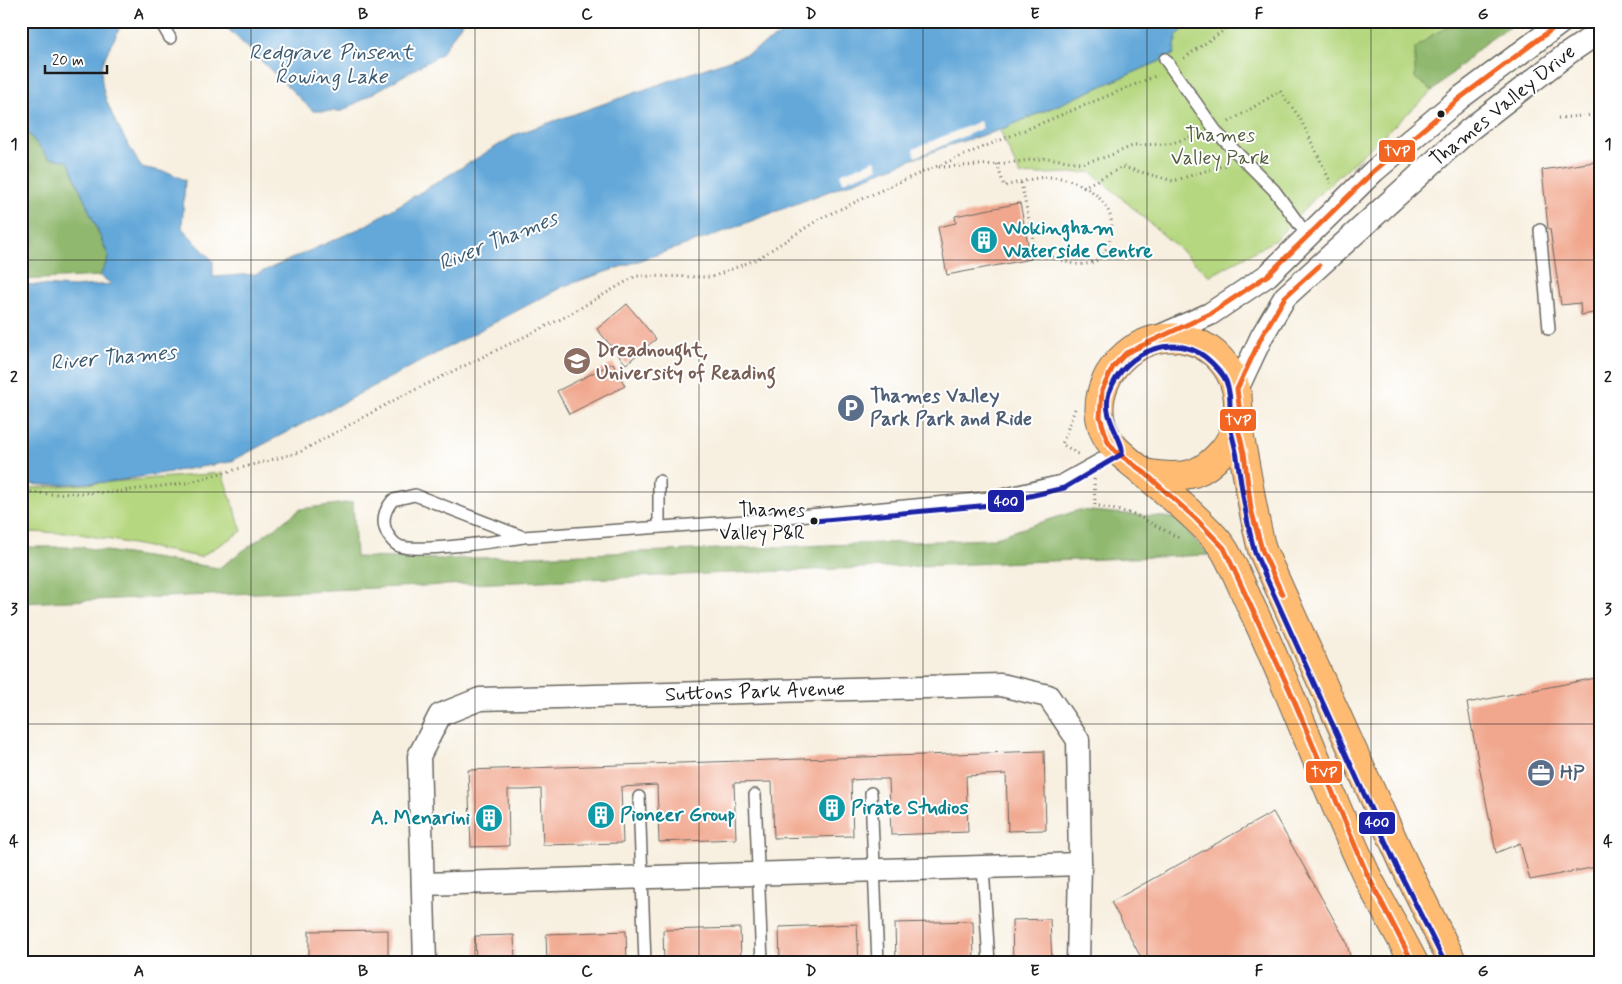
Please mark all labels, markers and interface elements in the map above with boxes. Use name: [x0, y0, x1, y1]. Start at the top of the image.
text: A: [134, 4, 144, 25]
text: B: [358, 4, 368, 25]
text: C: [581, 4, 593, 25]
text: D: [805, 4, 817, 25]
text: E: [1030, 4, 1040, 25]
text: F: [1255, 4, 1264, 25]
text: G: [1478, 4, 1489, 25]
water label: Redgrave Pinsent Rowing Lake: [249, 39, 415, 91]
street label: Thames Valley Drive: [1424, 39, 1582, 173]
scale bar: [45, 42, 108, 74]
text: 20 m: [52, 51, 84, 71]
unlabelled marker: [1436, 109, 1446, 119]
park label: Thames Valley Park: [1171, 122, 1269, 172]
text: 1: [10, 134, 18, 155]
text: 1: [1604, 134, 1612, 155]
line badge: TVP: [1378, 139, 1416, 163]
text: TVP: [1384, 143, 1411, 161]
water label: River Thames: [434, 204, 563, 278]
place label: Wokingham Waterside Centre: [1002, 215, 1153, 265]
building icon: Wokingham Waterside Centre: [969, 225, 999, 255]
place label: Dreadnought, University of Reading: [596, 337, 776, 389]
water label: River Thames: [49, 338, 179, 377]
school or university icon: Dreadnought, University of Reading: [562, 346, 592, 376]
text: 2: [10, 367, 18, 388]
text: 2: [1604, 367, 1612, 388]
place label: Thames Valley Park Park and Ride: [870, 383, 1032, 433]
parking icon: Thames Valley Park Park and Ride: [836, 393, 866, 423]
line badge: TVP: [1219, 408, 1257, 432]
text: TVP: [1225, 412, 1252, 430]
line badge: 400: [987, 489, 1025, 513]
text: 400: [994, 493, 1018, 511]
place label: Thames Valley P&R: [719, 498, 806, 547]
marker: Thames Valley P&R: [809, 516, 819, 526]
text: 3: [10, 599, 18, 620]
text: 3: [1604, 599, 1612, 620]
street label: Suttons Park Avenue: [665, 675, 845, 709]
office icon: HP: [1526, 758, 1556, 788]
line badge: TVP: [1305, 760, 1343, 784]
place label: HP: [1560, 760, 1585, 787]
text: TVP: [1311, 764, 1338, 782]
building icon: Pirate Studios: [817, 793, 847, 823]
place label: Pirate Studios: [851, 795, 968, 822]
building icon: Pioneer Group: [586, 800, 616, 830]
place label: Pioneer Group: [620, 802, 735, 829]
building icon: A. Menarini: [474, 803, 504, 833]
place label: A. Menarini: [371, 805, 470, 832]
line badge: 400: [1358, 811, 1396, 835]
text: 400: [1365, 814, 1389, 832]
text: 4: [9, 831, 19, 852]
text: 4: [1603, 831, 1613, 852]
text: A: [134, 961, 144, 982]
text: B: [358, 961, 368, 982]
text: C: [581, 961, 593, 982]
text: D: [805, 961, 817, 982]
text: E: [1030, 961, 1040, 982]
text: F: [1255, 961, 1264, 982]
text: G: [1478, 961, 1489, 982]

